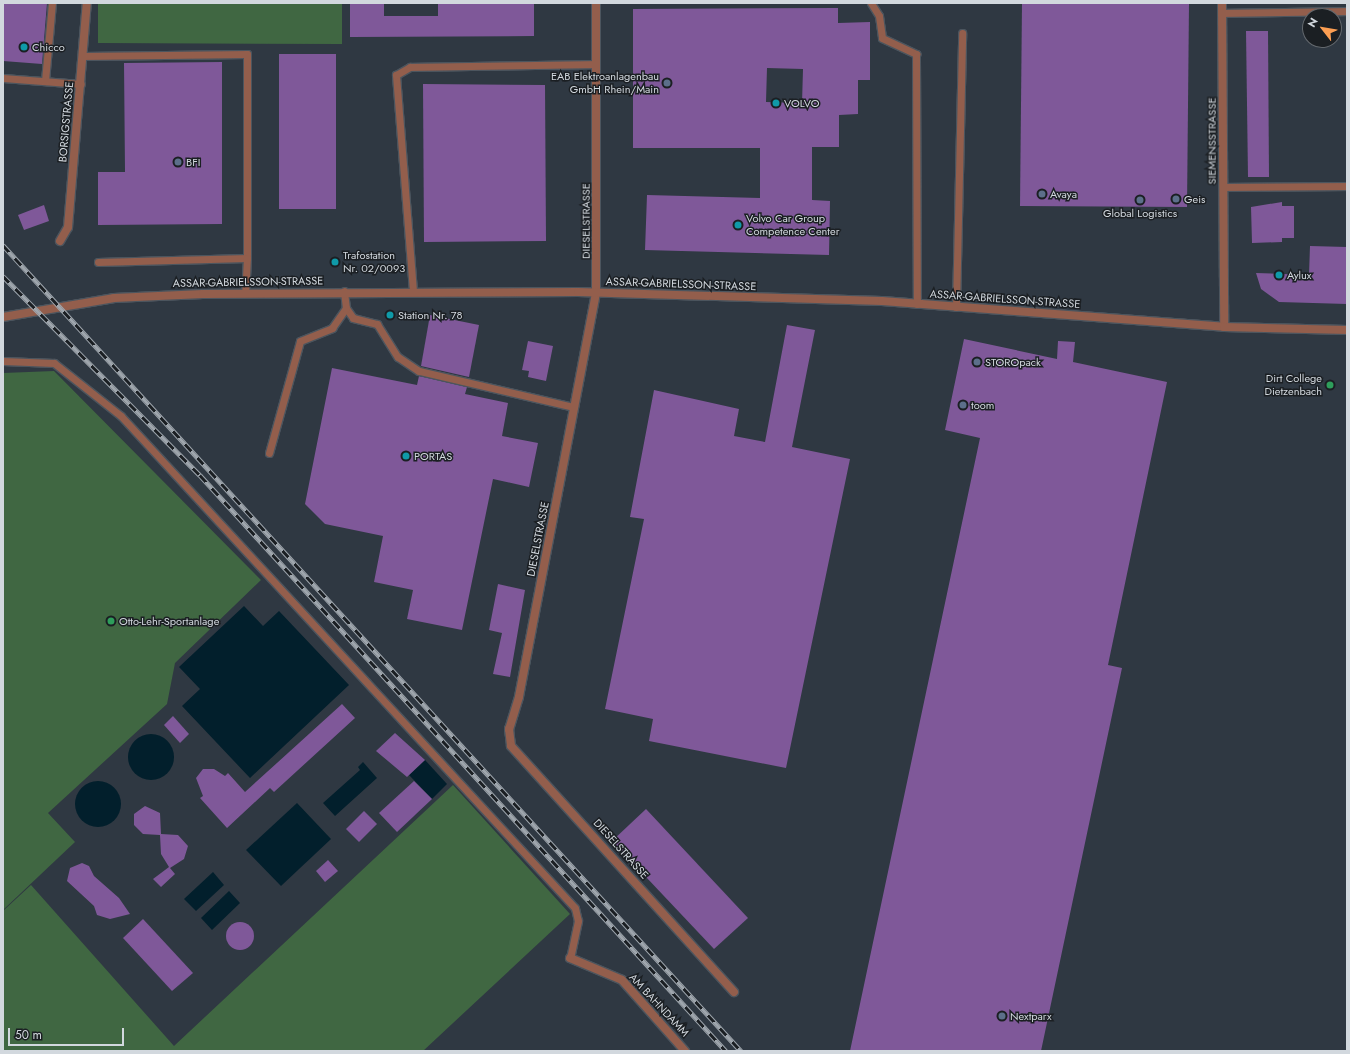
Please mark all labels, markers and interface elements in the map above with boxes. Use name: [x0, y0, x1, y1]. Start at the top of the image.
north arrow: [1302, 8, 1342, 48]
text: N: [1303, 14, 1322, 30]
place label: Chicco: [32, 40, 65, 54]
marker: Chicco: [19, 42, 29, 52]
place label: EAB Elektroanlagenbau GmbH Rhein/Main: [551, 70, 659, 96]
marker: EAB Elektroanlagenbau GmbH Rhein/Main: [662, 78, 672, 88]
street label: BORSIGSTRASSE: [56, 81, 76, 163]
place label: VOLVO: [784, 96, 819, 110]
marker: VOLVO: [771, 98, 781, 108]
street label: SIEMENSSTRASSE: [1205, 98, 1219, 184]
place label: BFI: [186, 155, 200, 169]
marker: BFI: [173, 157, 183, 167]
street label: DIESELSTRASSE: [579, 183, 593, 259]
place label: Avaya: [1050, 187, 1077, 201]
marker: Avaya: [1037, 189, 1047, 199]
place label: Geis: [1184, 192, 1205, 206]
marker: Geis: [1171, 194, 1181, 204]
marker: Global Logistics: [1135, 195, 1145, 205]
place label: Global Logistics: [1103, 206, 1177, 220]
place label: Volvo Car Group Competence Center: [746, 212, 839, 238]
marker: Volvo Car Group Competence Center: [733, 220, 743, 230]
place label: Trafostation Nr. 02/0093: [343, 249, 405, 275]
marker: Trafostation Nr. 02/0093: [330, 257, 340, 267]
place label: Aylux: [1287, 268, 1311, 282]
marker: Aylux: [1274, 270, 1284, 280]
street label: ASSAR-GABRIELSSON-STRASSE: [173, 274, 323, 290]
street label: ASSAR-GABRIELSSON-STRASSE: [605, 275, 757, 293]
street label: ASSAR-GABRIELSSON-STRASSE: [929, 287, 1081, 311]
place label: Station Nr. 78: [398, 308, 463, 322]
marker: Station Nr. 78: [385, 310, 395, 320]
place label: STOROpack: [985, 355, 1041, 369]
marker: STOROpack: [972, 357, 982, 367]
place label: Dirt College Dietzenbach: [1264, 372, 1322, 398]
marker: Dirt College Dietzenbach: [1325, 380, 1335, 390]
place label: toom: [971, 398, 994, 412]
marker: toom: [958, 400, 968, 410]
place label: PORTAS: [414, 449, 452, 463]
marker: PORTAS: [401, 451, 411, 461]
street label: DIESELSTRASSE: [524, 500, 552, 578]
place label: Otto-Lehr-Sportanlage: [119, 614, 219, 628]
marker: Otto-Lehr-Sportanlage: [106, 616, 116, 626]
street label: DIESELSTRASSE: [591, 816, 651, 882]
street label: AM BAHNDAMM: [626, 971, 692, 1039]
place label: Nextparx: [1010, 1009, 1052, 1023]
marker: Nextparx: [997, 1011, 1007, 1021]
scale bar: [10, 1020, 126, 1046]
text: 50 m: [15, 1026, 42, 1044]

